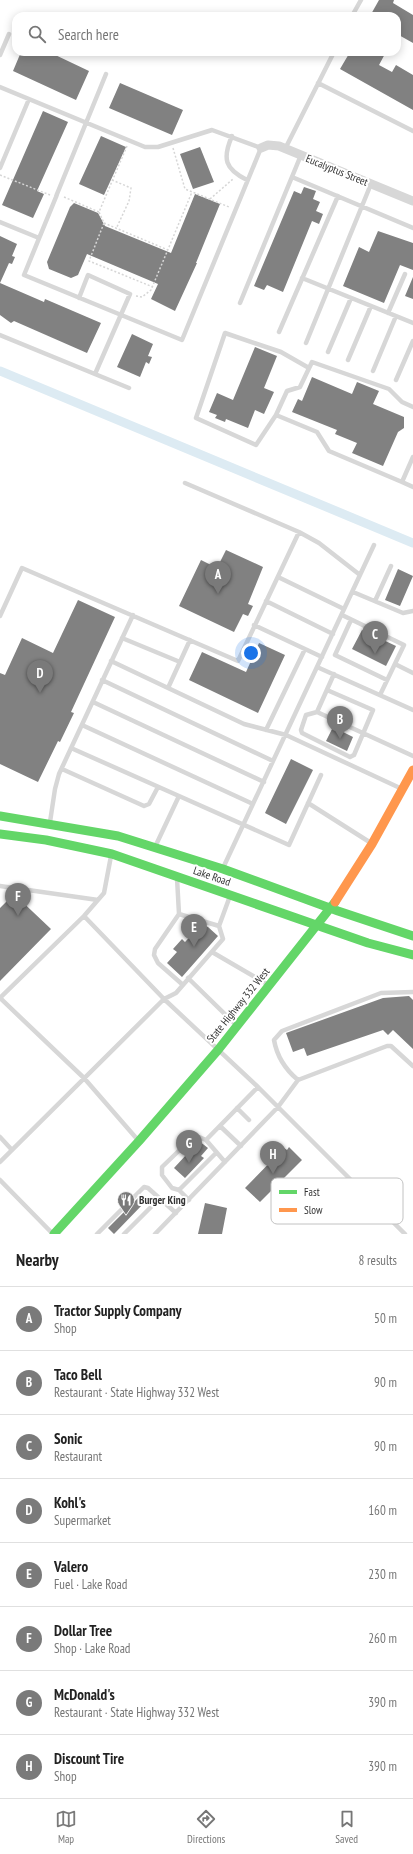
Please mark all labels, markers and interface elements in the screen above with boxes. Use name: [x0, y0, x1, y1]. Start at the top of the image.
search box: [12, 12, 401, 56]
icon: search: [26, 23, 48, 45]
text: Search here: [58, 25, 119, 44]
street label: Eucalyptus Street: [304, 151, 370, 189]
pin: A: [205, 561, 231, 594]
pin: C: [362, 621, 388, 654]
your location: [241, 643, 261, 663]
pin: D: [27, 660, 53, 693]
pin: B: [327, 706, 353, 739]
street label: Lake Road: [191, 863, 233, 889]
pin: F: [5, 883, 31, 916]
pin: E: [181, 914, 207, 947]
street label: State Highway 332 West: [204, 965, 272, 1045]
pin: G: [176, 1130, 202, 1163]
pin: H: [260, 1141, 286, 1174]
legend: [271, 1178, 403, 1224]
text: Fast: [304, 1185, 320, 1199]
restaurant icon: Burger King: [116, 1190, 136, 1215]
place label: Burger King: [139, 1193, 186, 1207]
text: Slow: [304, 1203, 323, 1217]
text: Nearby: [16, 1249, 59, 1271]
text: 8 results: [358, 1252, 397, 1269]
text: Tractor Supply Company: [54, 1301, 182, 1320]
text: A: [26, 1310, 32, 1327]
text: 50 m: [374, 1310, 397, 1327]
text: Shop: [54, 1320, 77, 1337]
text: Taco Bell: [54, 1365, 102, 1384]
text: B: [26, 1374, 32, 1391]
text: 90 m: [374, 1374, 397, 1391]
text: Restaurant · State Highway 332 West: [54, 1384, 219, 1401]
text: Sonic: [54, 1429, 83, 1448]
text: C: [26, 1438, 32, 1455]
text: 90 m: [374, 1438, 397, 1455]
text: Restaurant: [54, 1448, 102, 1465]
text: Kohl's: [54, 1493, 86, 1512]
text: D: [26, 1502, 32, 1519]
text: 160 m: [368, 1502, 397, 1519]
text: Supermarket: [54, 1512, 111, 1529]
text: Valero: [54, 1557, 88, 1576]
text: E: [26, 1566, 32, 1583]
text: 230 m: [368, 1566, 397, 1583]
text: Fuel · Lake Road: [54, 1576, 127, 1593]
text: Dollar Tree: [54, 1621, 112, 1640]
text: F: [26, 1630, 32, 1647]
text: 260 m: [368, 1630, 397, 1647]
text: Shop · Lake Road: [54, 1640, 130, 1657]
text: McDonald's: [54, 1685, 115, 1704]
text: G: [26, 1694, 32, 1711]
text: 390 m: [368, 1694, 397, 1711]
text: Restaurant · State Highway 332 West: [54, 1704, 219, 1721]
text: Discount Tire: [54, 1749, 124, 1768]
text: H: [26, 1758, 32, 1775]
text: 390 m: [368, 1758, 397, 1775]
text: Shop: [54, 1768, 77, 1785]
tab: Map: [55, 1808, 77, 1846]
tab: Directions: [187, 1808, 225, 1846]
tab: Saved: [335, 1808, 358, 1846]

